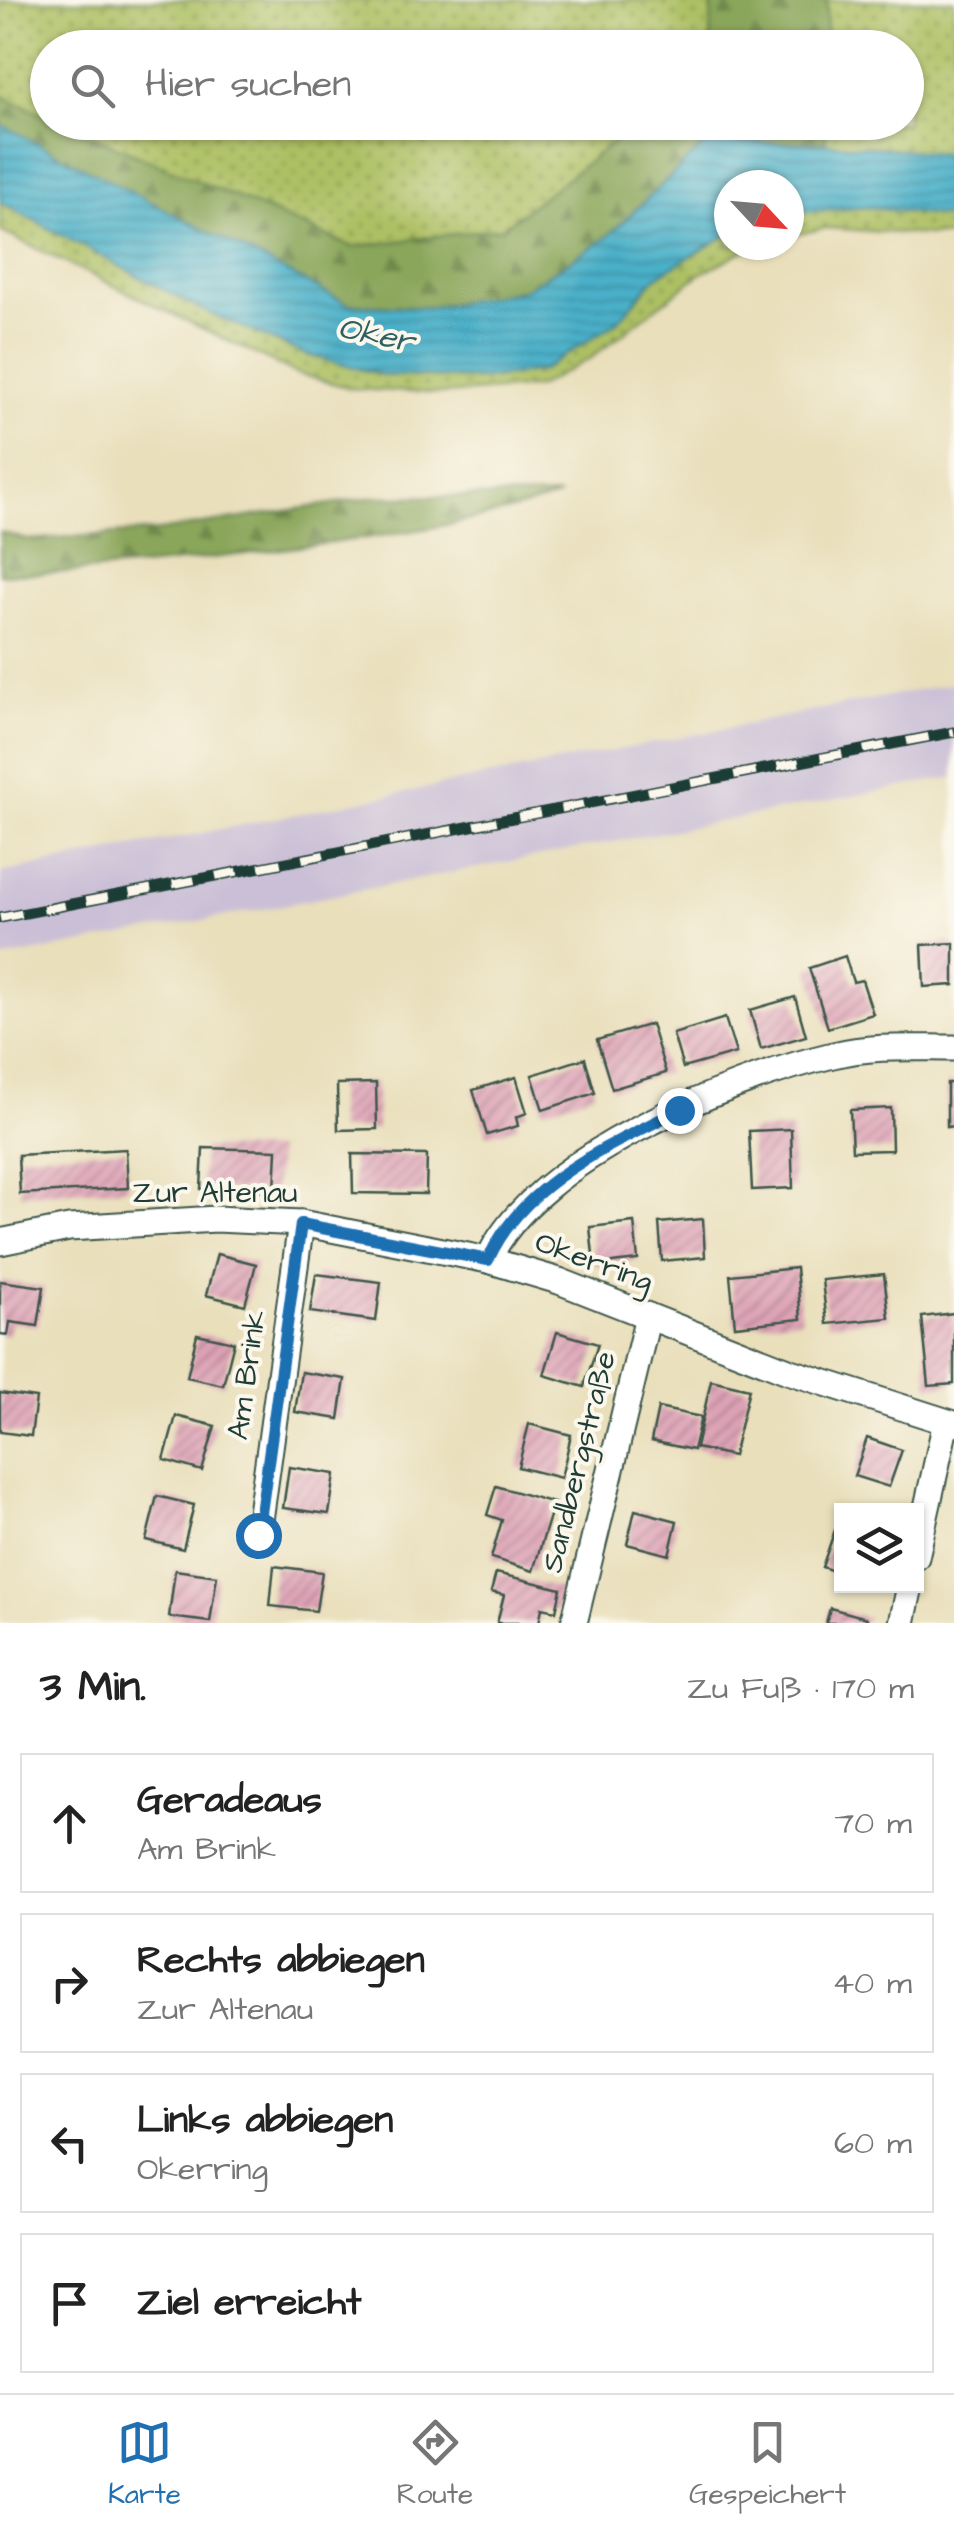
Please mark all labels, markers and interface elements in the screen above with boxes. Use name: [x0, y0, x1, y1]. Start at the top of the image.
search box: [30, 30, 924, 140]
icon: search: [65, 58, 120, 113]
text: Hier suchen: [145, 59, 351, 111]
north arrow: [714, 170, 804, 260]
water label: Oker: [334, 306, 421, 365]
route end: [657, 1088, 703, 1134]
street label: Zur Altenau: [132, 1172, 298, 1214]
street label: Okerring: [529, 1221, 659, 1304]
street label: Am Brink: [217, 1307, 277, 1443]
street label: Sandbergstraße: [531, 1347, 628, 1577]
map controls: [834, 1503, 924, 1593]
button: layers: [834, 1503, 924, 1593]
route start: [236, 1513, 282, 1559]
text: 3 Min.: [40, 1659, 146, 1717]
text: Zu Fuß · 170 m: [687, 1666, 914, 1711]
text: Geradeaus: [137, 1775, 322, 1827]
icon: ahead: [42, 1796, 97, 1851]
text: 70 m: [834, 1801, 912, 1846]
text: Am Brink: [137, 1827, 276, 1872]
text: Rechts abbiegen: [137, 1935, 425, 1987]
icon: right: [42, 1956, 97, 2011]
text: 40 m: [832, 1961, 912, 2006]
text: Zur Altenau: [137, 1987, 313, 2032]
text: Links abbiegen: [137, 2095, 393, 2147]
icon: left: [42, 2116, 97, 2171]
text: 60 m: [834, 2121, 912, 2166]
text: Okerring: [137, 2147, 268, 2192]
icon: arrive: [42, 2276, 97, 2331]
text: Ziel erreicht: [137, 2277, 361, 2329]
tab: Karte: [108, 2415, 181, 2514]
tab: Route: [397, 2415, 473, 2514]
tab: Gespeichert: [689, 2415, 846, 2514]

